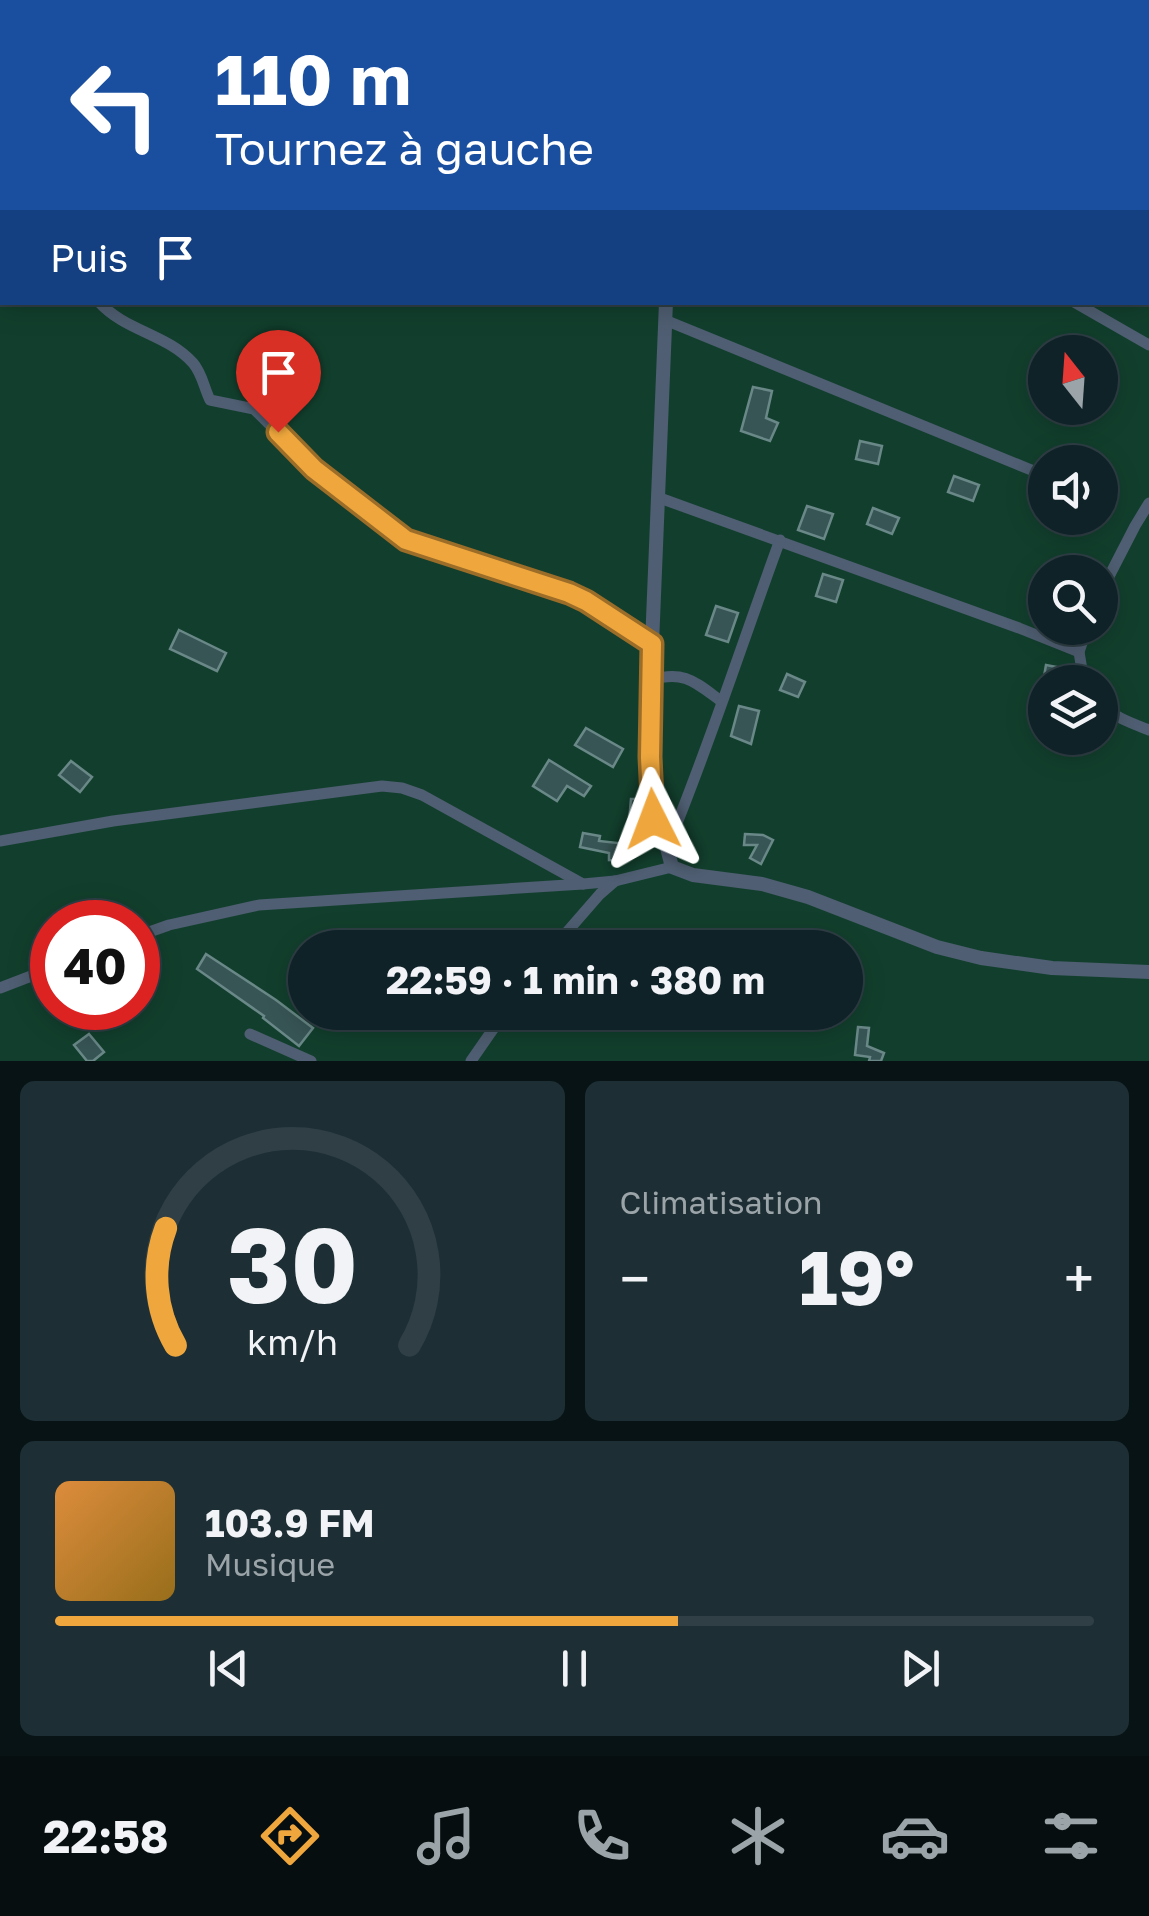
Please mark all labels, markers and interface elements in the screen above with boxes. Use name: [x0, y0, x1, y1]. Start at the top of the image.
text: 110 m: [215, 36, 411, 120]
icon: left: [50, 40, 180, 170]
text: Tournez à gauche: [215, 121, 594, 175]
icon: arrive: [148, 230, 203, 285]
text: Puis: [50, 235, 128, 280]
pin: [236, 330, 321, 433]
north arrow: [1028, 335, 1118, 425]
map controls: [1028, 335, 1118, 755]
icon: arrive: [251, 345, 306, 400]
button: sound: [1028, 445, 1118, 535]
button: search: [1028, 555, 1118, 645]
button: layers: [1028, 665, 1118, 755]
position arrow: [601, 767, 705, 871]
speed limit sign: 40: [30, 900, 160, 1030]
text: 22:59 · 1 min · 380 m: [386, 957, 765, 1002]
text: Climatisation: [620, 1183, 823, 1221]
text: 30: [227, 1201, 358, 1326]
text: 19°: [799, 1231, 915, 1322]
text: −: [620, 1245, 650, 1311]
text: +: [1064, 1245, 1094, 1311]
text: km/h: [247, 1320, 338, 1363]
text: 103.9 FM: [205, 1500, 375, 1545]
text: Musique: [205, 1545, 335, 1583]
icon: previous: [201, 1641, 256, 1696]
icon: pause: [547, 1641, 602, 1696]
icon: next: [893, 1641, 948, 1696]
icon: directions: [255, 1801, 325, 1871]
icon: music: [411, 1801, 481, 1871]
icon: phone: [567, 1801, 637, 1871]
icon: climate: [723, 1801, 793, 1871]
icon: car: [880, 1801, 950, 1871]
icon: filters: [1036, 1801, 1106, 1871]
text: 22:58: [43, 1809, 169, 1863]

